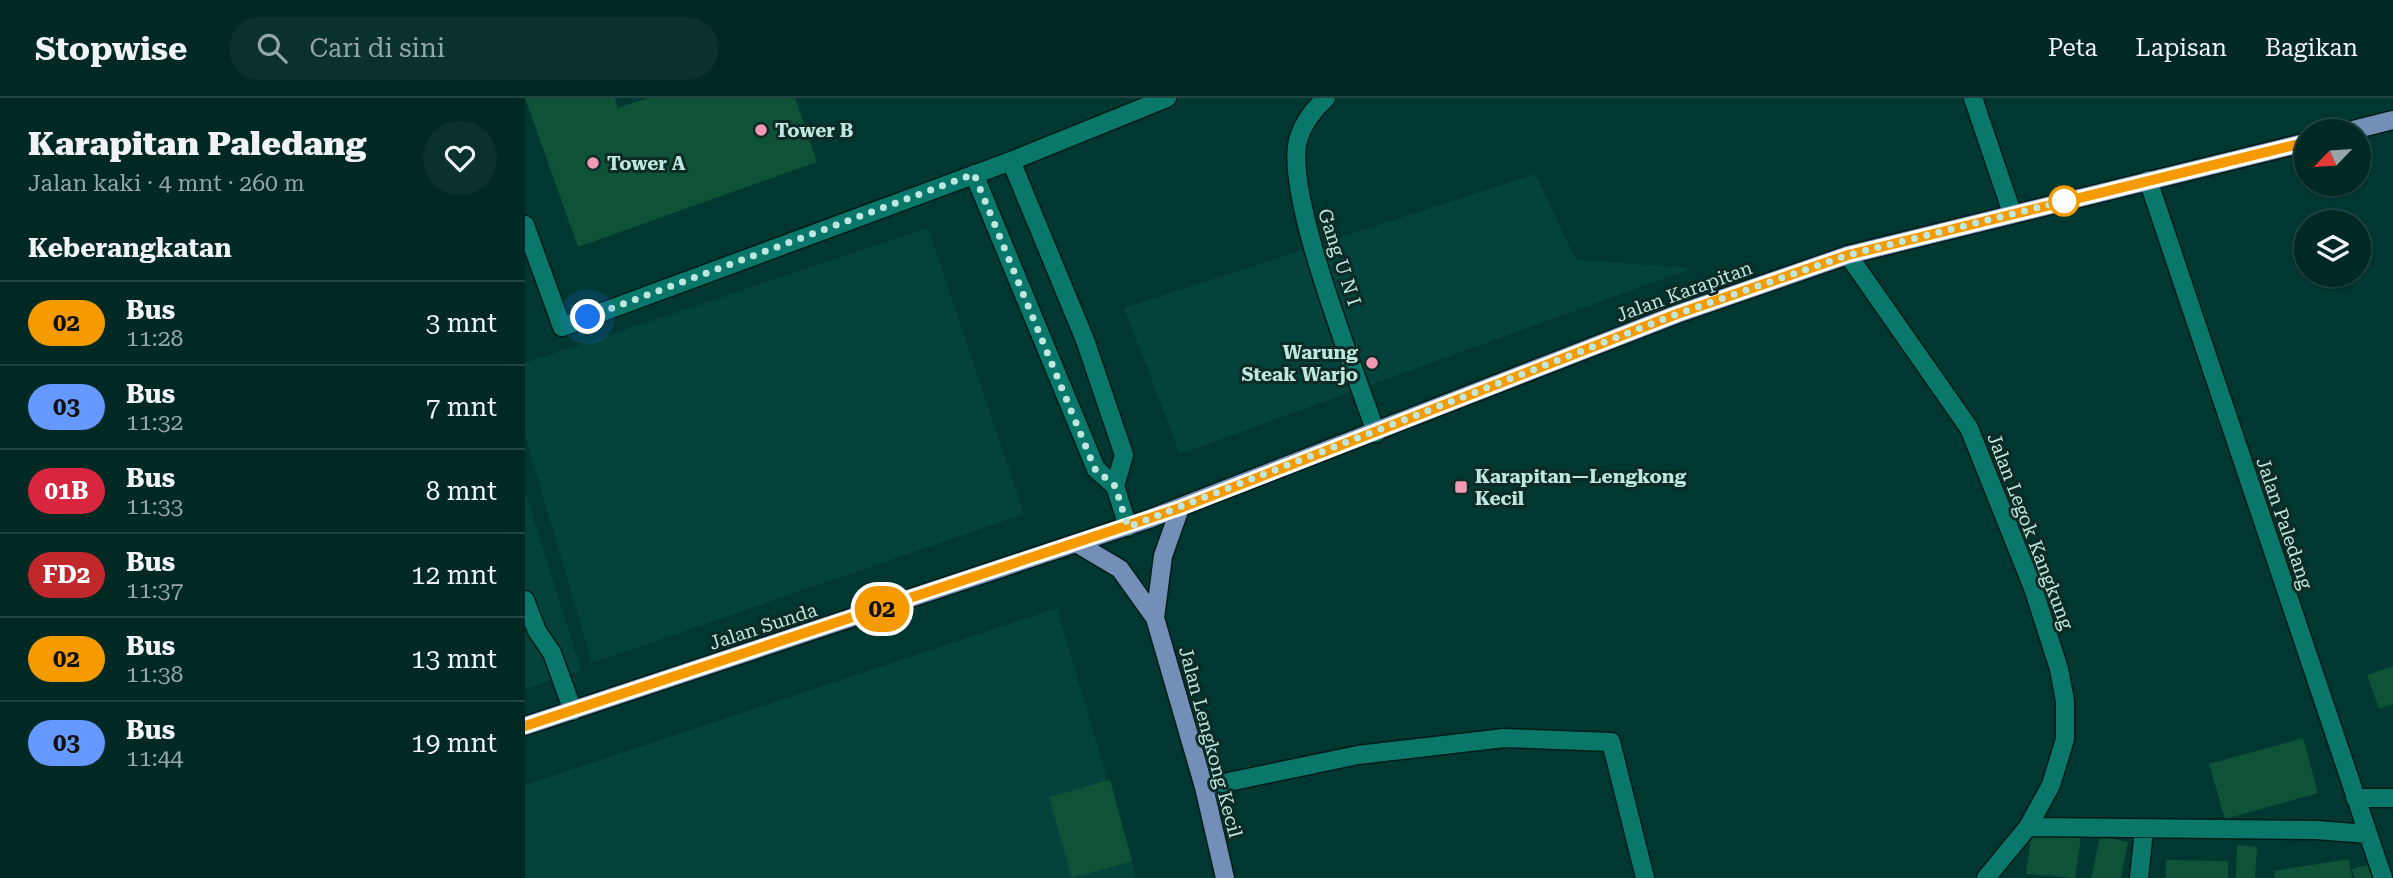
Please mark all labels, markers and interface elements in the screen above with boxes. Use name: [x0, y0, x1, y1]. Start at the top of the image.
search box: [229, 17, 719, 80]
text: Stopwise: [35, 29, 187, 68]
icon: search: [253, 29, 291, 67]
text: Cari di sini: [309, 33, 445, 63]
text: Peta: [2048, 34, 2098, 62]
text: Lapisan: [2136, 34, 2227, 62]
text: Bagikan: [2265, 34, 2358, 62]
place label: Tower B: [775, 119, 853, 142]
north arrow: [2294, 119, 2371, 196]
map controls: [2294, 119, 2371, 287]
button: heart: [423, 121, 497, 195]
marker: Tower B: [753, 122, 769, 138]
text: Karapitan Paledang: [28, 124, 366, 163]
place label: Tower A: [607, 152, 686, 175]
marker: Tower A: [585, 155, 601, 171]
text: Jalan kaki · 4 mnt · 260 m: [28, 170, 305, 197]
unlabelled marker: [2049, 186, 2079, 216]
street label: Gang U N I: [1313, 206, 1366, 308]
button: layers: [2294, 210, 2371, 287]
text: Keberangkatan: [28, 233, 232, 263]
street label: Jalan Karapitan: [1613, 256, 1756, 327]
text: Bus: [126, 295, 175, 325]
your location: [570, 299, 605, 334]
text: 3 mnt: [426, 308, 497, 338]
text: 02: [53, 309, 80, 337]
text: 11:28: [126, 325, 183, 352]
place label: Warung Steak Warjo: [1242, 341, 1358, 386]
marker: Warung Steak Warjo: [1364, 355, 1380, 371]
text: Bus: [126, 379, 175, 409]
text: 7 mnt: [426, 392, 497, 422]
text: 03: [53, 393, 80, 421]
text: 11:32: [126, 409, 183, 436]
street label: Jalan Legok Kangkung: [1982, 430, 2079, 633]
street label: Jalan Paledang: [2251, 454, 2318, 592]
text: Bus: [126, 463, 175, 493]
place label: Karapitan—Lengkong Kecil: [1475, 465, 1687, 510]
text: 8 mnt: [426, 476, 497, 506]
text: 01B: [44, 477, 89, 505]
marker: Karapitan—Lengkong Kecil: [1453, 479, 1469, 495]
text: 11:33: [126, 493, 183, 520]
text: Bus: [126, 547, 175, 577]
text: 12 mnt: [411, 560, 497, 590]
text: FD2: [43, 561, 90, 589]
text: 11:37: [126, 577, 183, 604]
line badge: 02: [851, 586, 913, 632]
text: 02: [869, 595, 895, 623]
street label: Jalan Sunda: [706, 598, 821, 655]
text: Bus: [126, 631, 175, 661]
text: 13 mnt: [411, 644, 497, 674]
street label: Jalan Lengkong Kecil: [1174, 644, 1247, 840]
text: 02: [53, 645, 80, 673]
text: 11:38: [126, 661, 183, 688]
text: Bus: [126, 715, 175, 745]
text: 19 mnt: [411, 728, 497, 758]
text: 03: [53, 729, 80, 757]
text: 11:44: [126, 745, 183, 772]

